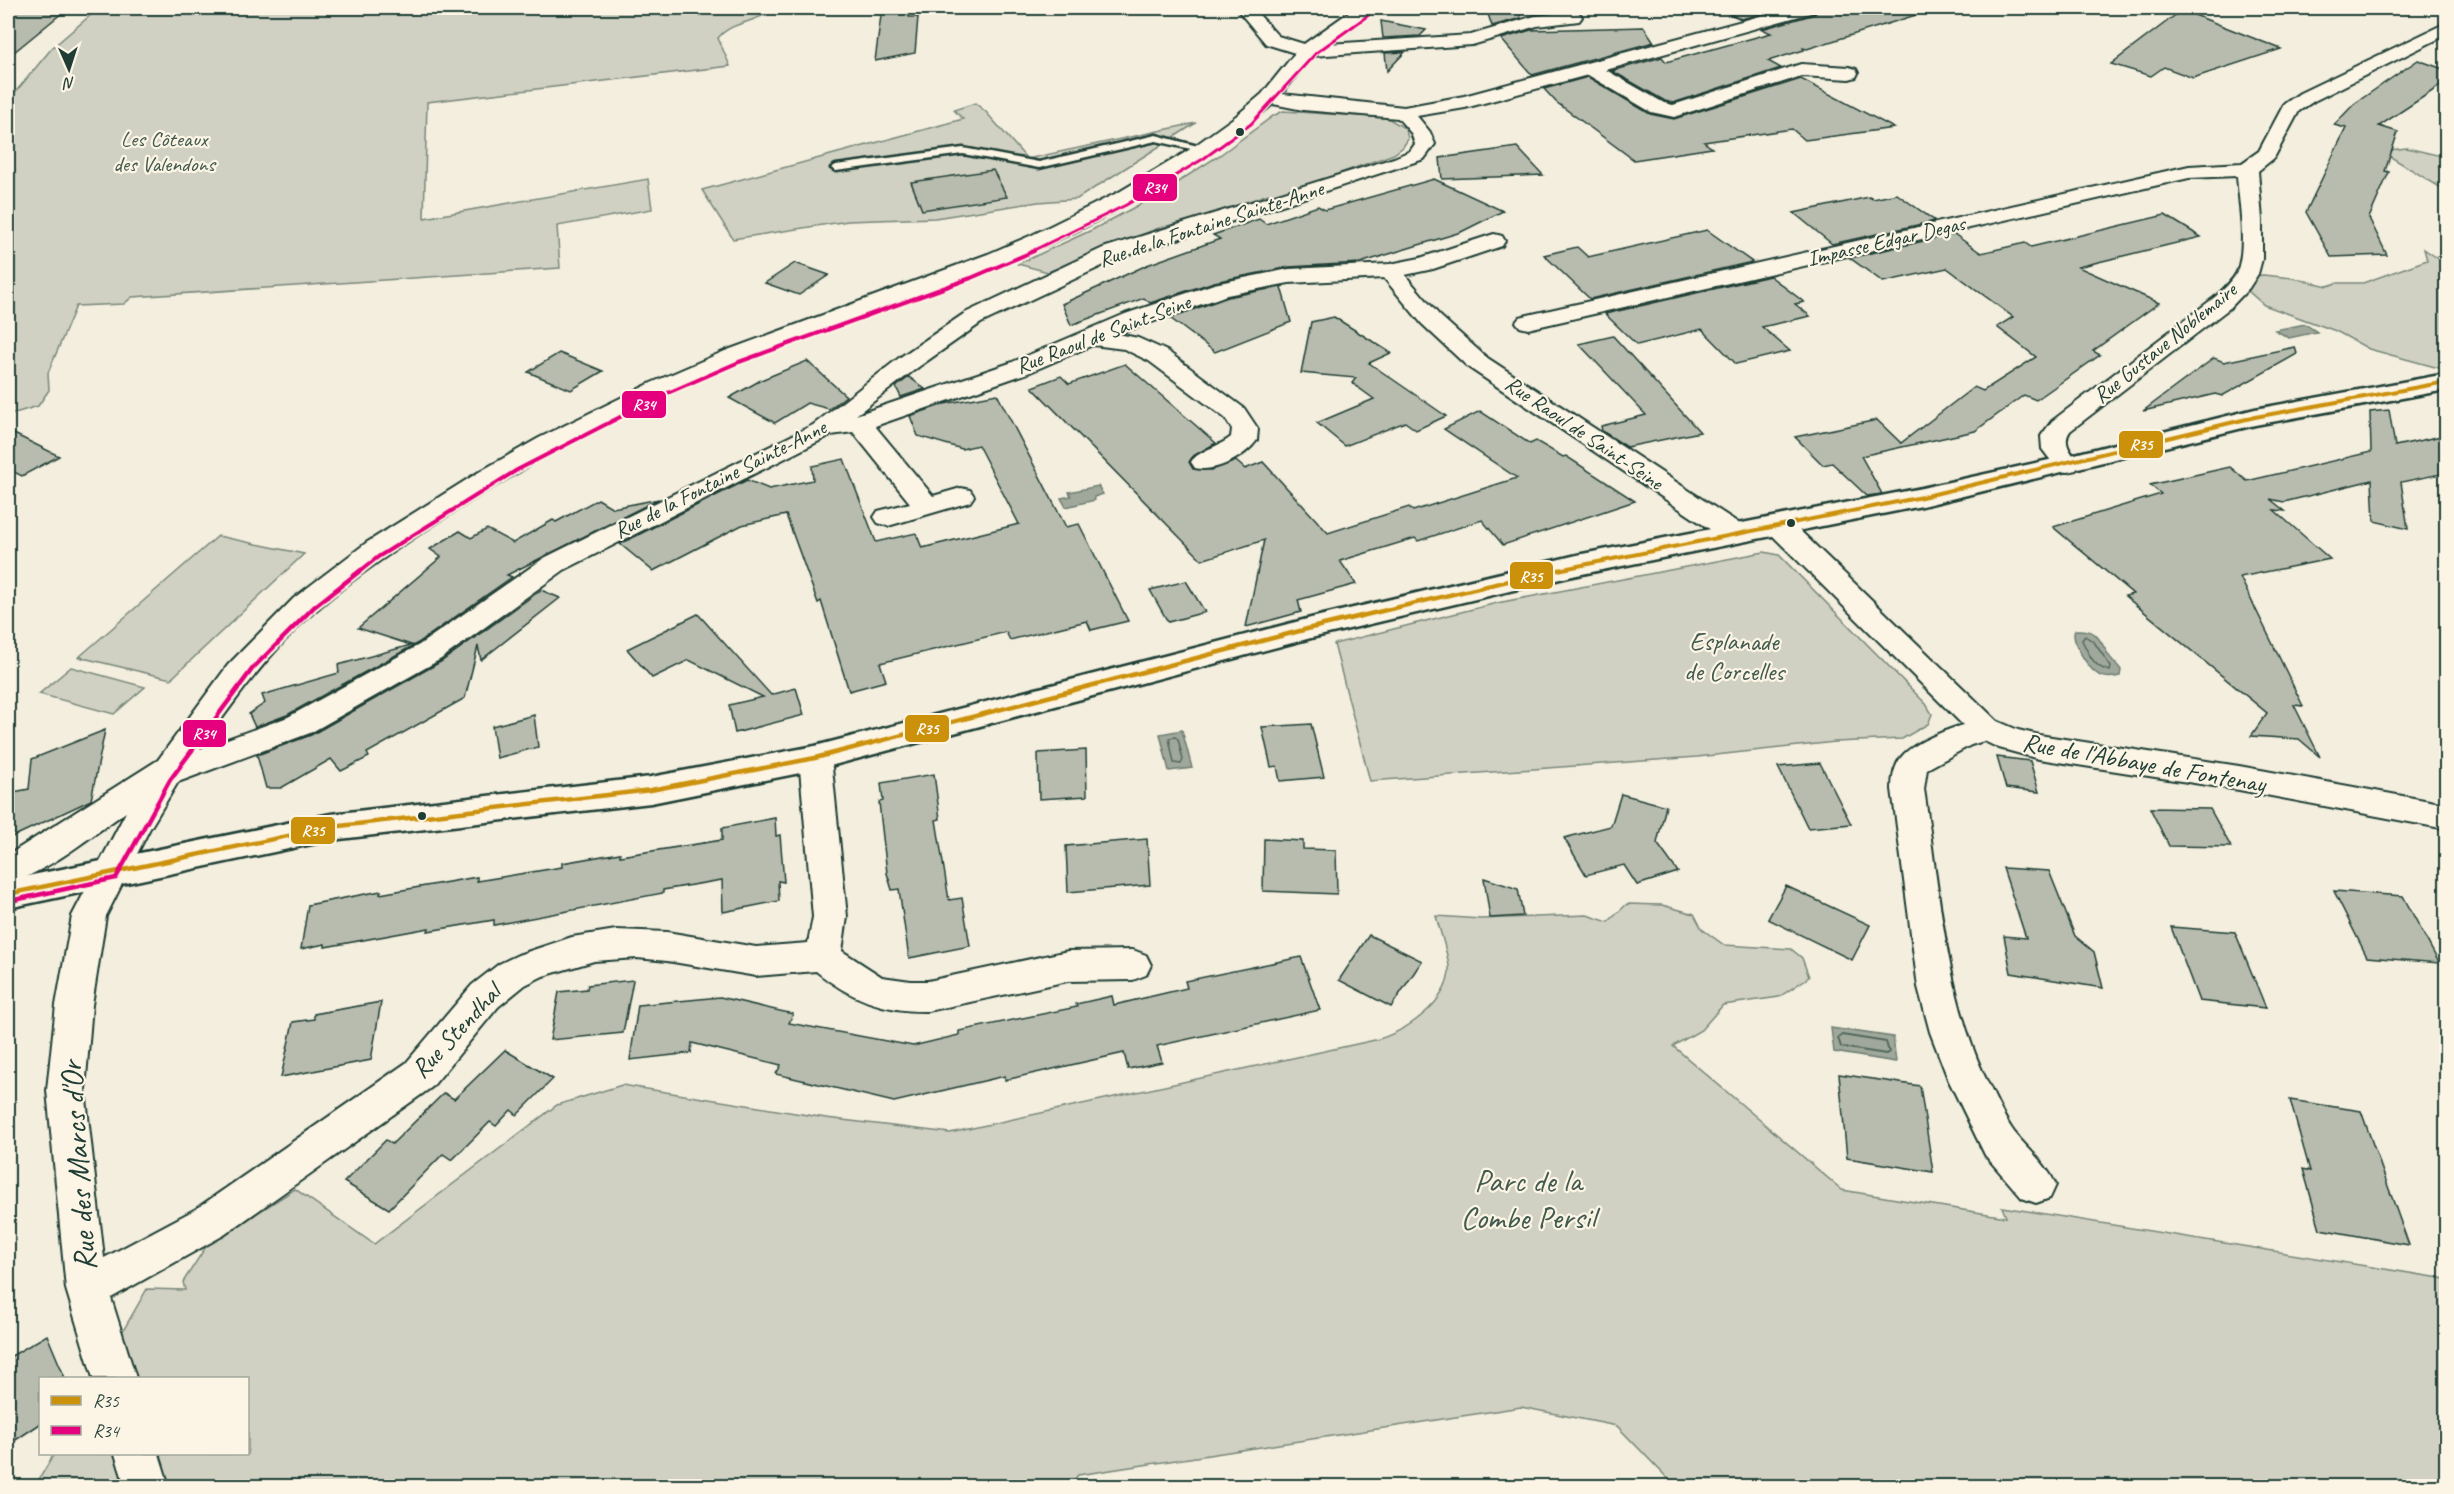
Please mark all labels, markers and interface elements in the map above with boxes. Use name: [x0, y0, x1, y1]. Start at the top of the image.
north arrow: [39, 39, 99, 99]
text: N: [61, 73, 75, 93]
park label: Les Côteaux des Valendons: [113, 125, 217, 178]
unlabelled marker: [1234, 126, 1246, 138]
line badge: R34: [1132, 173, 1178, 202]
street label: Rue de la Fontaine Sainte-Anne: [1095, 174, 1329, 274]
text: R34: [1143, 178, 1168, 198]
street label: Impasse Edgar Degas: [1804, 209, 1970, 273]
street label: Rue Gustave Noblemaire: [2088, 275, 2244, 409]
street label: Rue Raoul de Saint-Seine: [1012, 287, 1196, 380]
street label: Rue Raoul de Saint-Seine: [1500, 370, 1670, 497]
line badge: R34: [621, 390, 667, 419]
text: R34: [632, 395, 657, 415]
street label: Rue de la Fontaine Sainte-Anne: [609, 412, 833, 545]
line badge: R35: [2118, 430, 2164, 459]
text: R35: [2130, 435, 2154, 455]
unlabelled marker: [1785, 517, 1797, 529]
line badge: R35: [1509, 561, 1554, 590]
text: R35: [1520, 567, 1544, 587]
park label: Esplanade de Corcelles: [1684, 625, 1786, 688]
line badge: R35: [904, 714, 950, 743]
line badge: R34: [182, 719, 227, 748]
text: R35: [916, 719, 940, 739]
text: R34: [192, 724, 217, 744]
street label: Rue de l'Abbaye de Fontenay: [2020, 725, 2270, 801]
unlabelled marker: [416, 810, 428, 822]
line badge: R35: [290, 816, 336, 845]
text: R35: [302, 821, 326, 841]
street label: Rue Stendhal: [404, 974, 511, 1085]
street label: Rue des Marcs d'Or: [50, 1056, 106, 1272]
park label: Parc de la Combe Persil: [1460, 1160, 1601, 1238]
legend: [39, 1377, 249, 1455]
text: R35: [93, 1390, 120, 1412]
text: R34: [93, 1420, 121, 1442]

